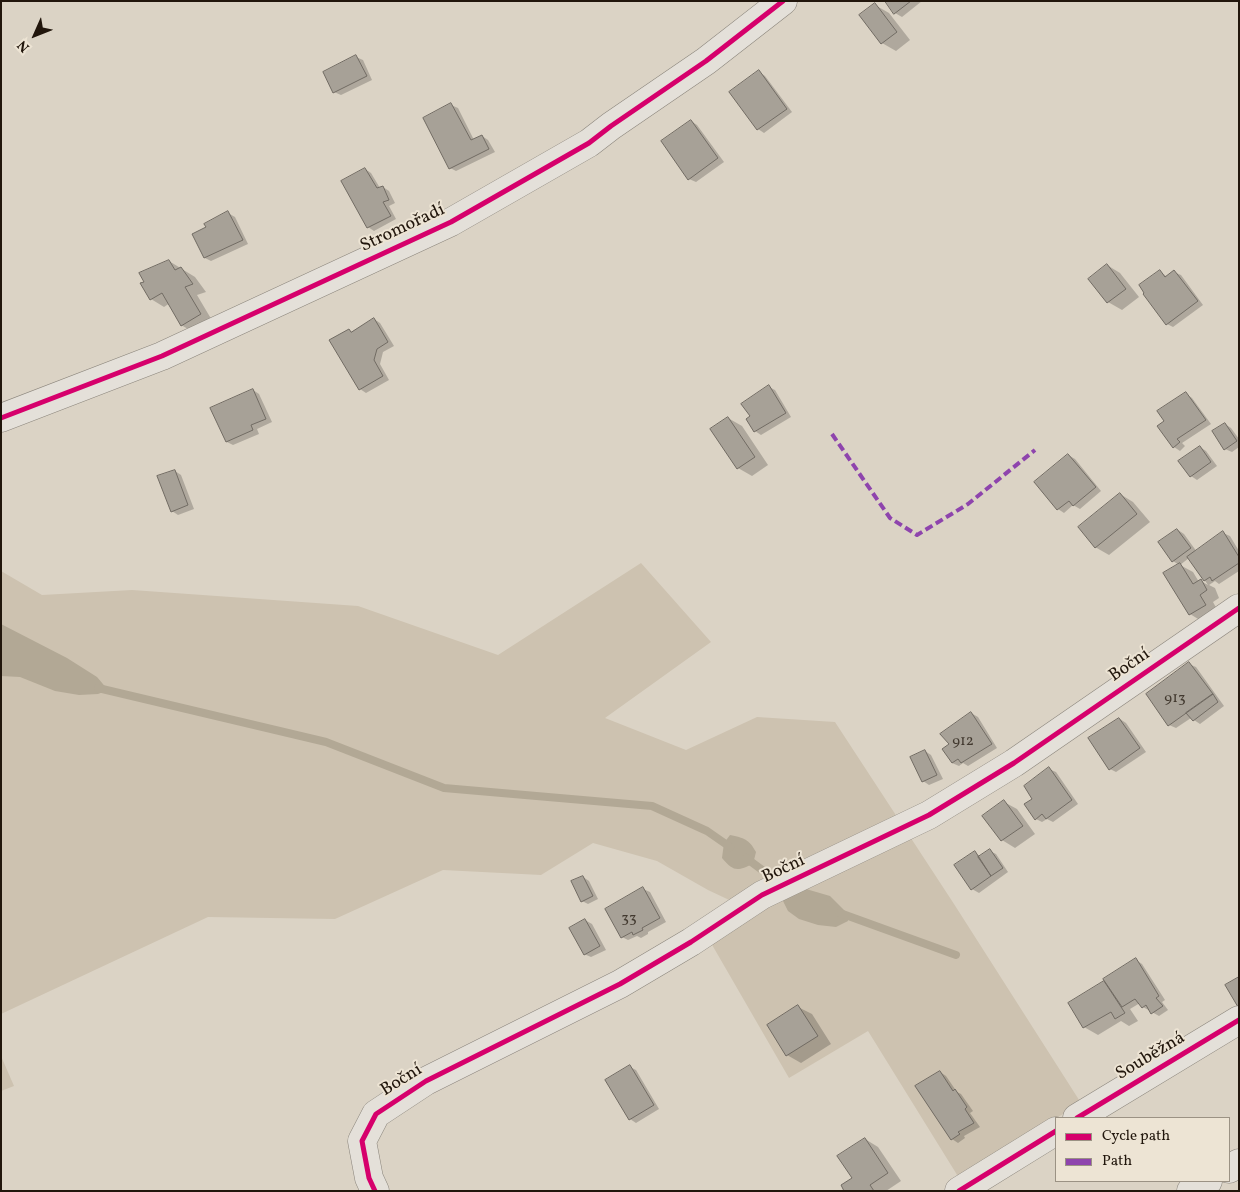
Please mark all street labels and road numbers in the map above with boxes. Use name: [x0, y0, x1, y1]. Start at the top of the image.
street label: Stromořadí: [357, 200, 449, 258]
street label: Boční: [1105, 644, 1155, 688]
street label: Boční: [759, 851, 809, 889]
street label: Souběžná: [1113, 1028, 1189, 1086]
street label: Boční: [377, 1060, 427, 1102]

